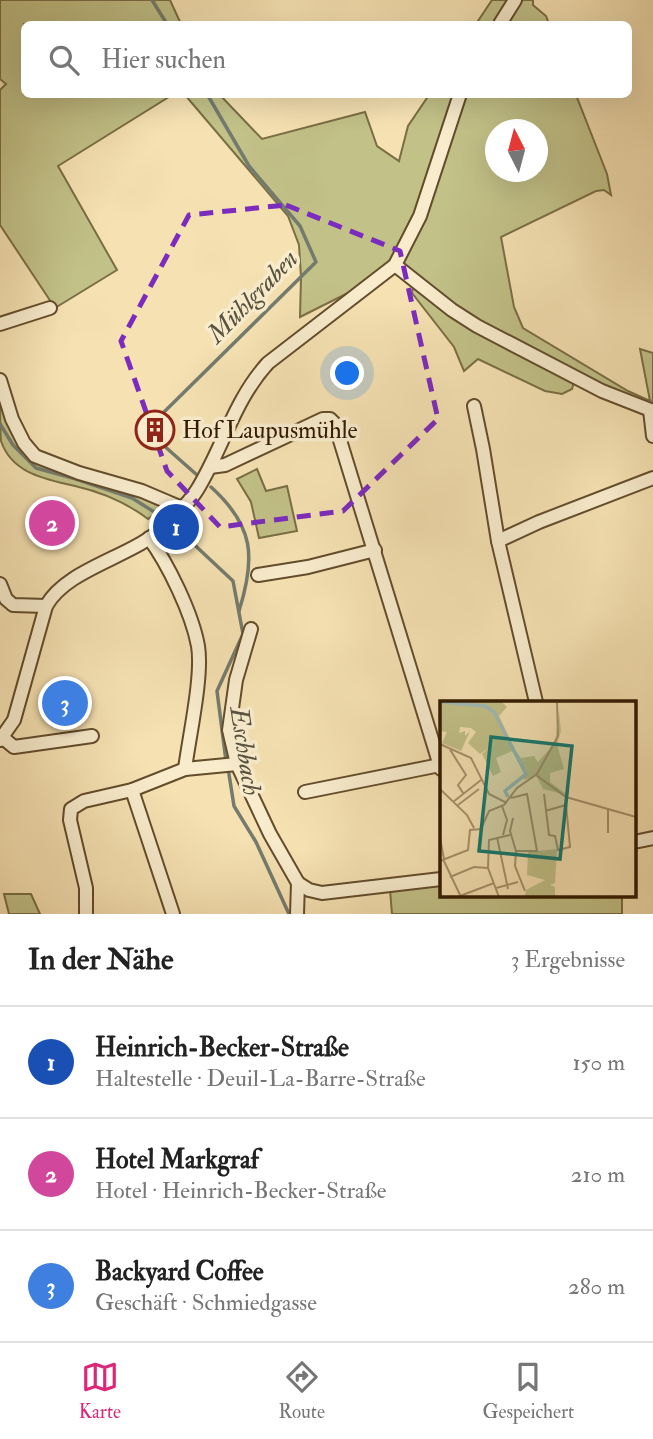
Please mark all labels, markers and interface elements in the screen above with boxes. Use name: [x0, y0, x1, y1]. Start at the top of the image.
search box: [21, 21, 632, 98]
icon: search: [45, 41, 83, 79]
text: Hier suchen: [101, 44, 226, 76]
north arrow: [485, 119, 548, 182]
water label: Mühlgraben: [199, 243, 305, 352]
your location: [330, 356, 364, 390]
building icon: Hof Laupusmühle: [134, 409, 176, 451]
place label: Hof Laupusmühle: [182, 415, 358, 446]
pin: 2: [29, 497, 75, 549]
pin: 1: [153, 501, 199, 553]
pin: 3: [42, 677, 88, 729]
inset map: [440, 701, 636, 897]
water label: Eschbach: [222, 703, 268, 798]
text: In der Nähe: [28, 941, 173, 978]
text: 3 Ergebnisse: [511, 945, 625, 974]
text: Heinrich-Becker-Straße: [95, 1032, 349, 1064]
text: 1: [47, 1048, 55, 1077]
text: 150 m: [572, 1048, 625, 1077]
text: Haltestelle · Deuil-La-Barre-Straße: [95, 1064, 426, 1093]
text: Hotel Markgraf: [95, 1144, 259, 1176]
text: 2: [45, 1160, 57, 1189]
text: 210 m: [571, 1160, 625, 1189]
text: Hotel · Heinrich-Becker-Straße: [95, 1176, 386, 1205]
text: Backyard Coffee: [95, 1256, 264, 1288]
text: 3: [47, 1272, 55, 1301]
text: 280 m: [568, 1272, 625, 1301]
text: Geschäft · Schmiedgasse: [95, 1288, 317, 1317]
tab: Karte: [79, 1358, 121, 1424]
tab: Route: [279, 1358, 325, 1424]
tab: Gespeichert: [483, 1358, 574, 1424]

